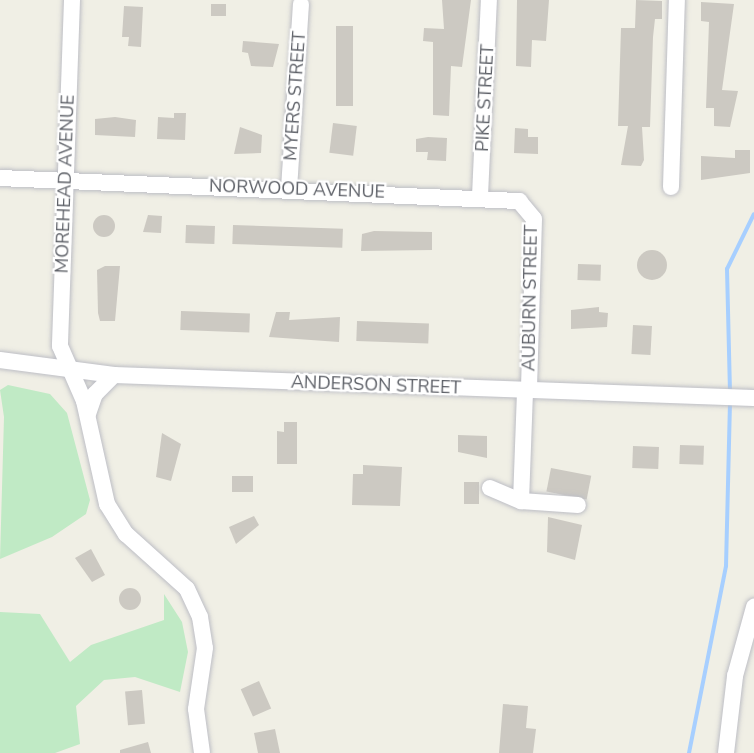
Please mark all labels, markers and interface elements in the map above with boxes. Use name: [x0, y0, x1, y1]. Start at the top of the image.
street label: MYERS STREET: [280, 30, 310, 162]
street label: PIKE STREET: [471, 44, 499, 152]
street label: MOREHEAD AVENUE: [51, 94, 79, 274]
street label: NORWOOD AVENUE: [209, 175, 385, 203]
street label: AUBURN STREET: [518, 224, 542, 372]
street label: ANDERSON STREET: [290, 371, 462, 399]

